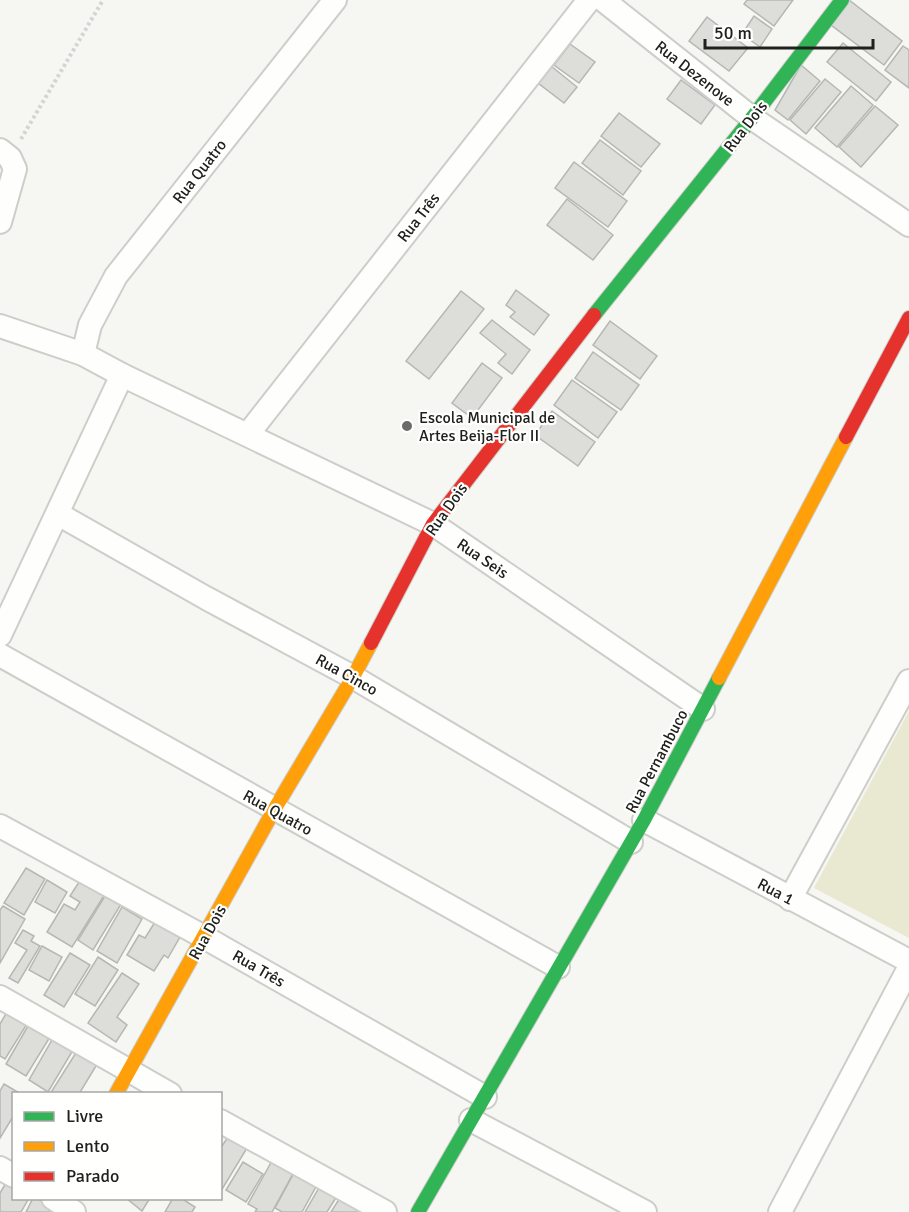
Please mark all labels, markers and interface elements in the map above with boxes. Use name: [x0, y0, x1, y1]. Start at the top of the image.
scale bar: [705, 12, 873, 50]
text: 50 m: [714, 22, 752, 44]
street label: Rua Dezenove: [651, 37, 738, 111]
street label: Rua Dois: [720, 97, 772, 156]
street label: Rua Quatro: [168, 135, 231, 208]
street label: Rua Três: [393, 189, 444, 246]
place label: Escola Municipal de Artes Beija-Flor II: [419, 408, 555, 446]
marker: Escola Municipal de Artes Beija-Flor II: [400, 419, 414, 433]
street label: Rua Dois: [422, 479, 472, 540]
street label: Rua Seis: [453, 534, 512, 583]
street label: Rua Cinco: [312, 650, 381, 700]
street label: Rua Pernambuco: [621, 706, 693, 817]
street label: Rua Quatro: [239, 786, 316, 840]
street label: Rua 1: [754, 874, 797, 910]
street label: Rua Dois: [185, 902, 231, 963]
street label: Rua Três: [229, 946, 288, 992]
legend: [12, 1092, 222, 1200]
text: Livre: [66, 1105, 103, 1127]
text: Lento: [66, 1135, 109, 1157]
text: Parado: [66, 1165, 119, 1187]

